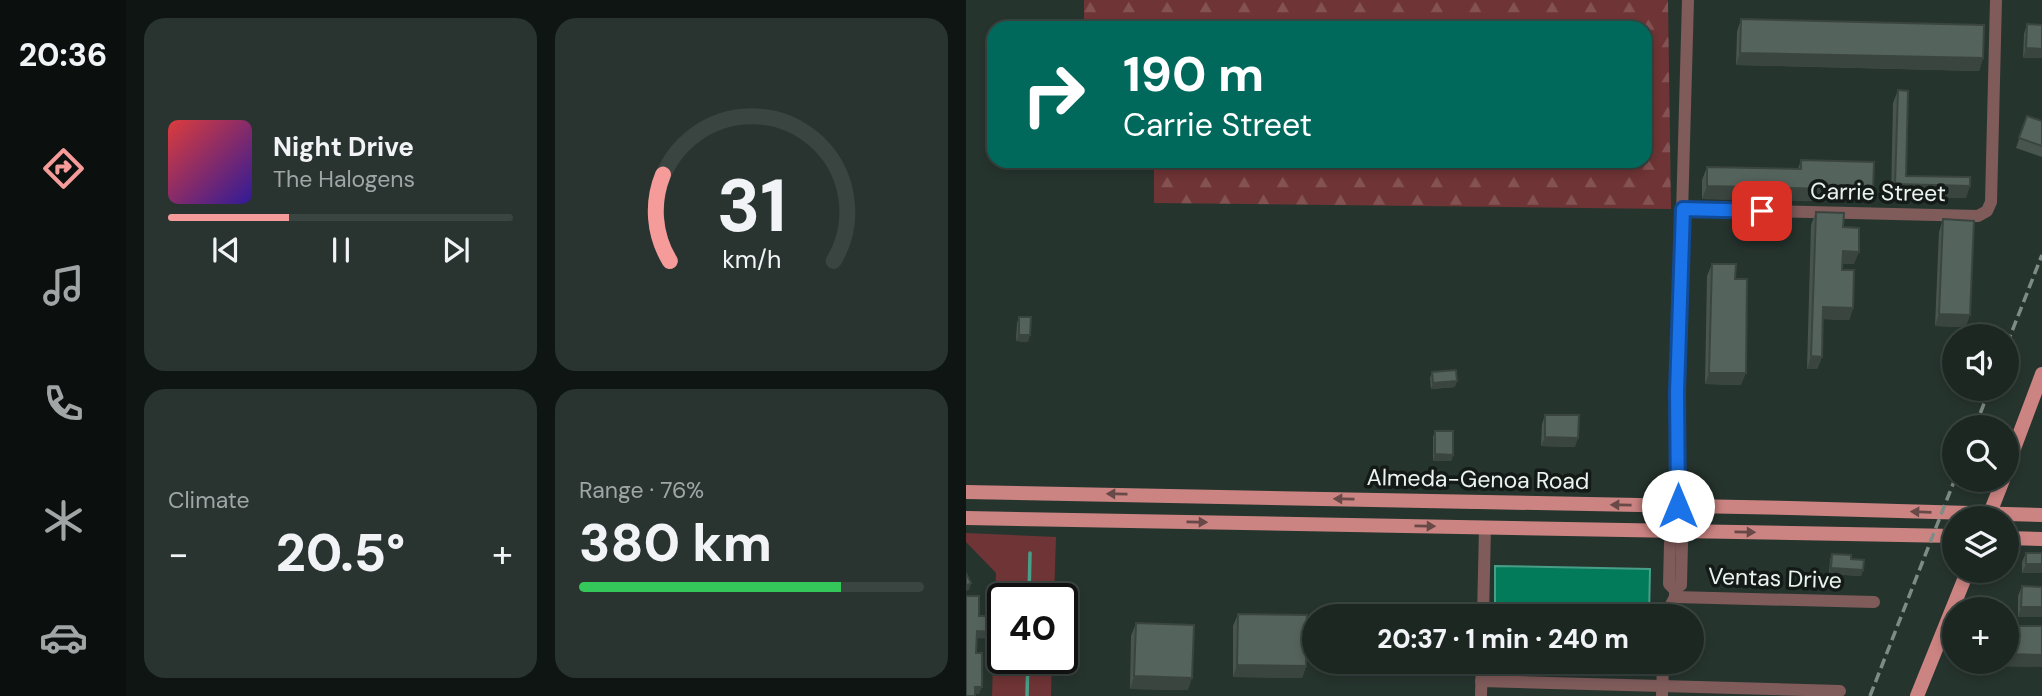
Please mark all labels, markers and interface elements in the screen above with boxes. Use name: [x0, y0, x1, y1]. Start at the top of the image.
text: 20:36: [19, 34, 107, 76]
text: 190 m: [1123, 42, 1264, 106]
icon: right: [1008, 49, 1099, 140]
text: Carrie Street: [1123, 104, 1312, 146]
text: Night Drive: [273, 130, 414, 164]
icon: directions: [39, 144, 88, 193]
text: 31: [717, 159, 786, 254]
text: The Halogens: [273, 164, 415, 194]
street label: Carrie Street: [1810, 176, 1946, 208]
pin: [1732, 181, 1792, 241]
icon: arrive: [1743, 192, 1781, 230]
icon: previous: [207, 231, 245, 269]
icon: pause: [322, 231, 360, 269]
icon: next: [437, 231, 475, 269]
text: km/h: [722, 243, 781, 276]
icon: music: [39, 261, 88, 310]
map controls: [1942, 324, 2019, 674]
button: sound: [1942, 324, 2019, 401]
icon: phone: [39, 379, 88, 428]
button: search: [1942, 415, 2019, 492]
street label: Almeda-Genoa Road: [1366, 462, 1590, 496]
position arrow: [1641, 469, 1715, 543]
text: Range · 76%: [579, 475, 704, 505]
text: Climate: [168, 485, 250, 515]
one-way arrow: [1105, 488, 1127, 500]
one-way arrow: [1333, 494, 1355, 505]
icon: climate: [39, 496, 88, 545]
one-way arrow: [1609, 499, 1631, 510]
one-way arrow: [1910, 506, 1932, 517]
button: layers: [1942, 506, 2019, 583]
text: 380 km: [579, 509, 772, 577]
one-way arrow: [1187, 516, 1209, 528]
text: 20.5°: [276, 519, 405, 587]
one-way arrow: [1414, 521, 1436, 532]
one-way arrow: [1734, 526, 1756, 538]
text: −: [168, 529, 189, 579]
text: +: [492, 529, 513, 579]
street label: Ventas Drive: [1708, 561, 1842, 595]
speed limit sign: 40: [987, 583, 1078, 674]
button: +: [1942, 597, 2019, 674]
icon: car: [39, 613, 88, 662]
text: 20:37 · 1 min · 240 m: [1377, 622, 1629, 656]

